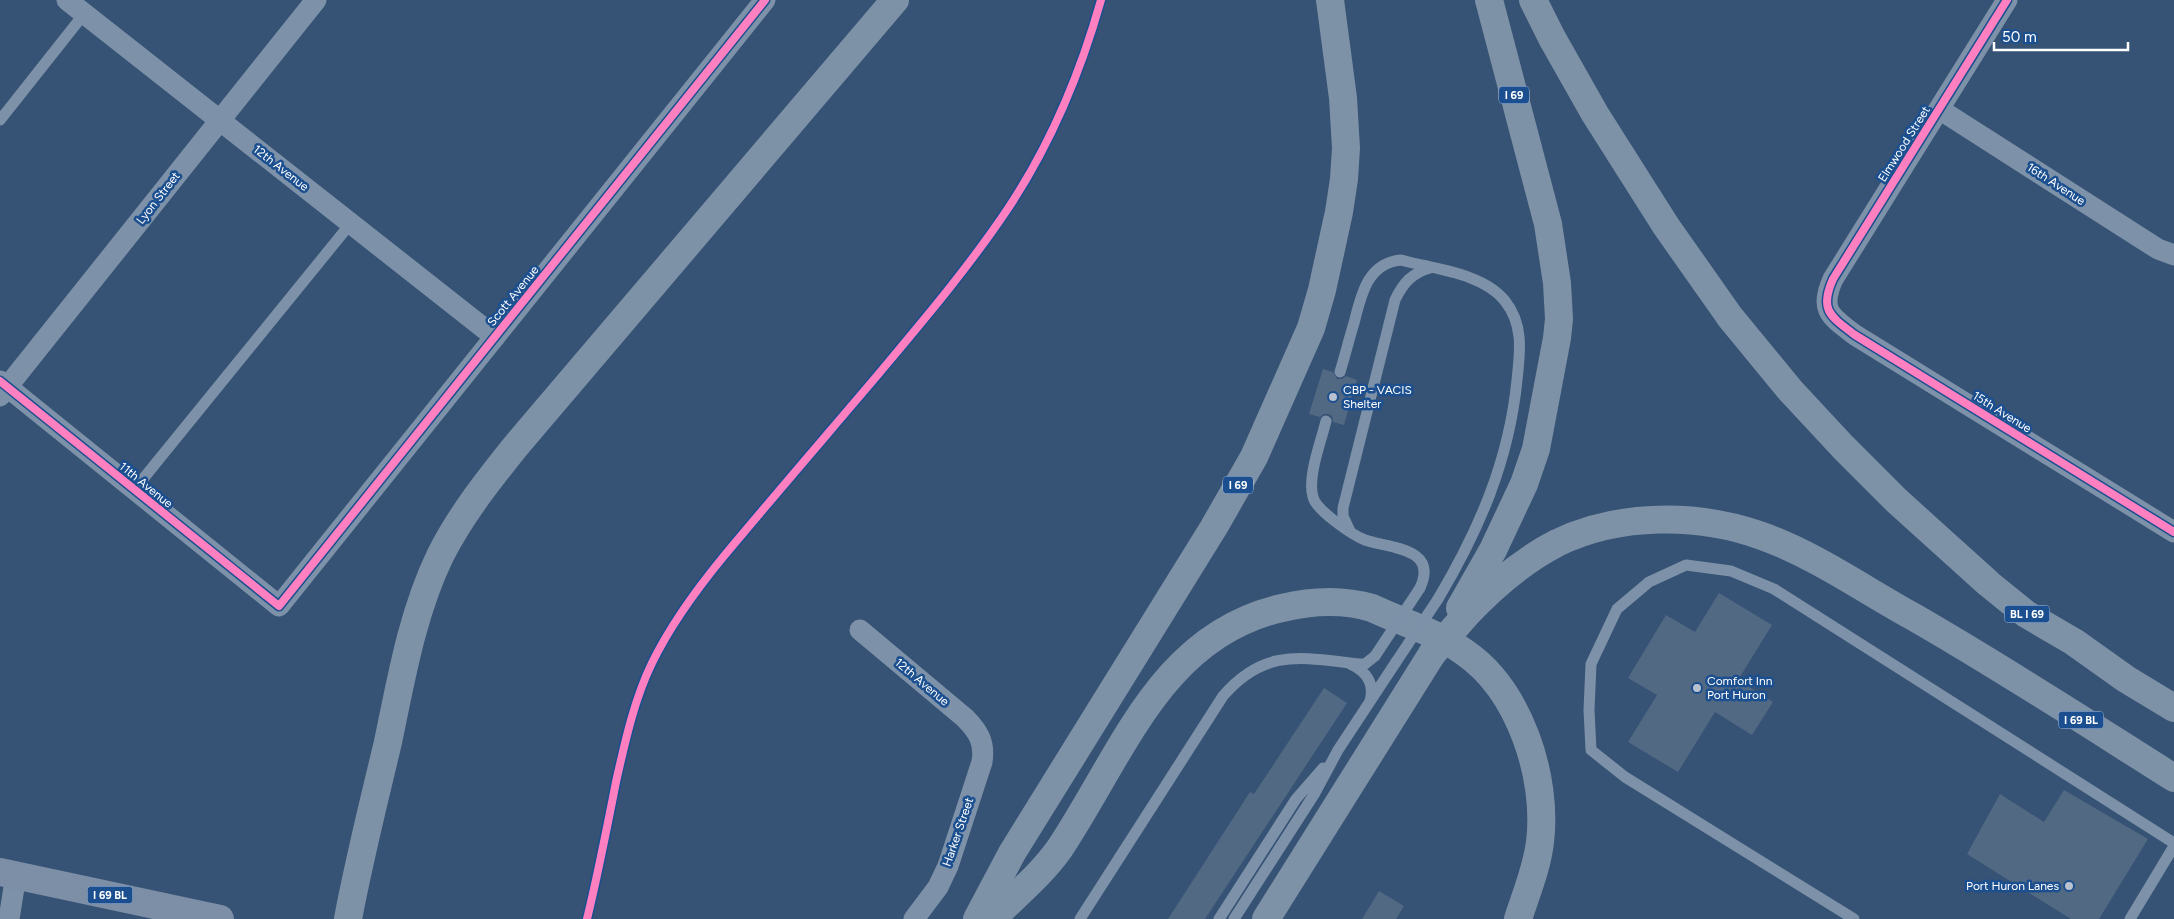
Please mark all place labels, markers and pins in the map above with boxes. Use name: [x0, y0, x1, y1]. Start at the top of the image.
place label: CBP - VACIS Shelter: [1343, 383, 1412, 411]
marker: CBP - VACIS Shelter: [1327, 391, 1339, 403]
place label: Comfort Inn Port Huron: [1707, 674, 1773, 702]
marker: Comfort Inn Port Huron: [1691, 682, 1703, 694]
place label: Port Huron Lanes: [1966, 879, 2059, 893]
marker: Port Huron Lanes: [2063, 880, 2075, 892]

